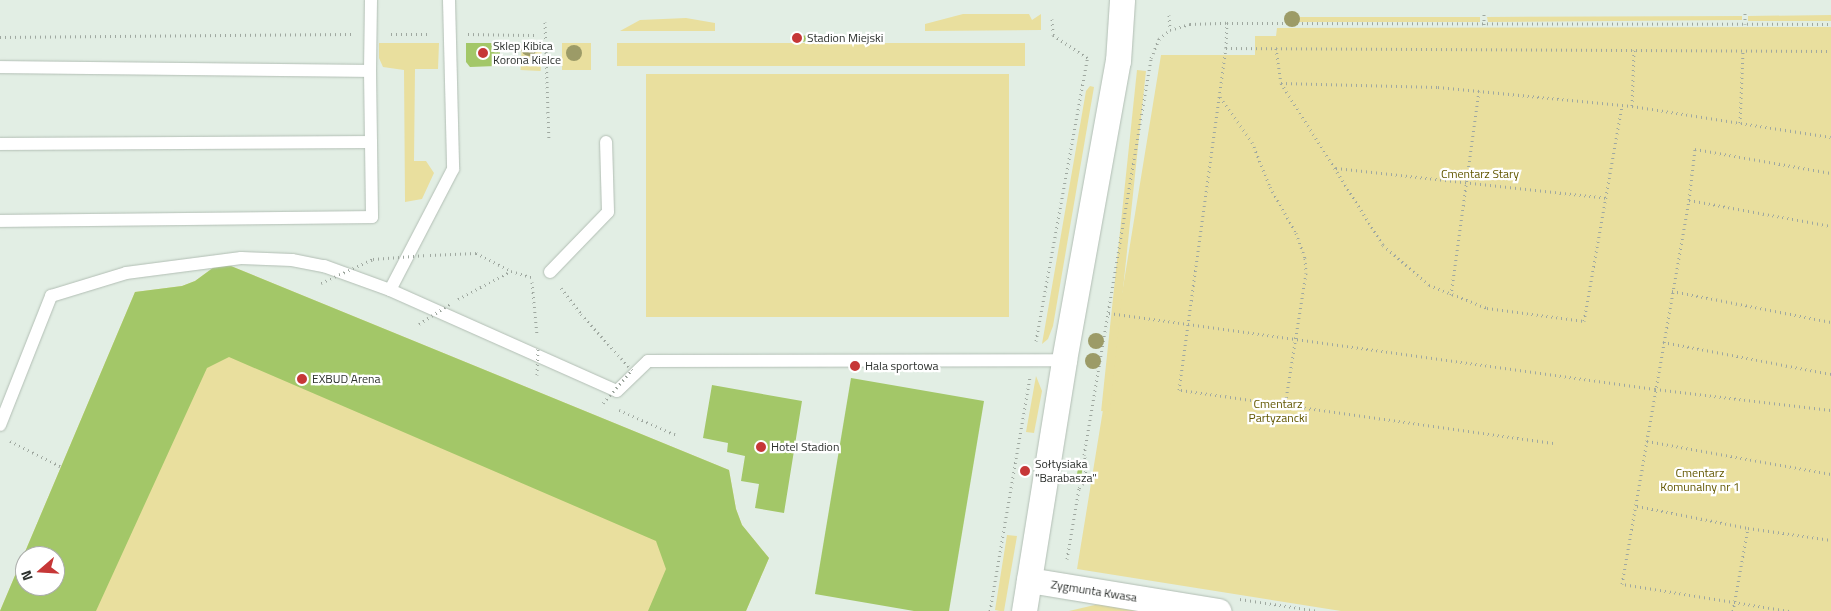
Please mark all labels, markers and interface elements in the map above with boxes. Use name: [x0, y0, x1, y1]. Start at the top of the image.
place label: Stadion Miejski: [807, 31, 883, 45]
marker: Stadion Miejski: [791, 32, 803, 44]
place label: Sklep Kibica Korona Kielce: [493, 39, 561, 67]
marker: Sklep Kibica Korona Kielce: [477, 47, 489, 59]
park label: Cmentarz Stary: [1441, 167, 1519, 181]
place label: Hala sportowa: [865, 359, 939, 373]
marker: Hala sportowa: [849, 360, 861, 372]
place label: EXBUD Arena: [312, 372, 381, 386]
marker: EXBUD Arena: [296, 373, 308, 385]
park label: Cmentarz Partyzancki: [1249, 397, 1307, 425]
place label: Hotel Stadion: [771, 440, 839, 454]
marker: Hotel Stadion: [755, 441, 767, 453]
place label: Sołtysiaka "Barabasza": [1035, 457, 1097, 485]
marker: Sołtysiaka "Barabasza": [1019, 465, 1031, 477]
park label: Cmentarz Komunalny nr 1: [1660, 466, 1740, 494]
north arrow: [15, 546, 65, 596]
text: N: [15, 568, 38, 584]
street label: Zygmunta Kwasa: [1050, 577, 1138, 605]

